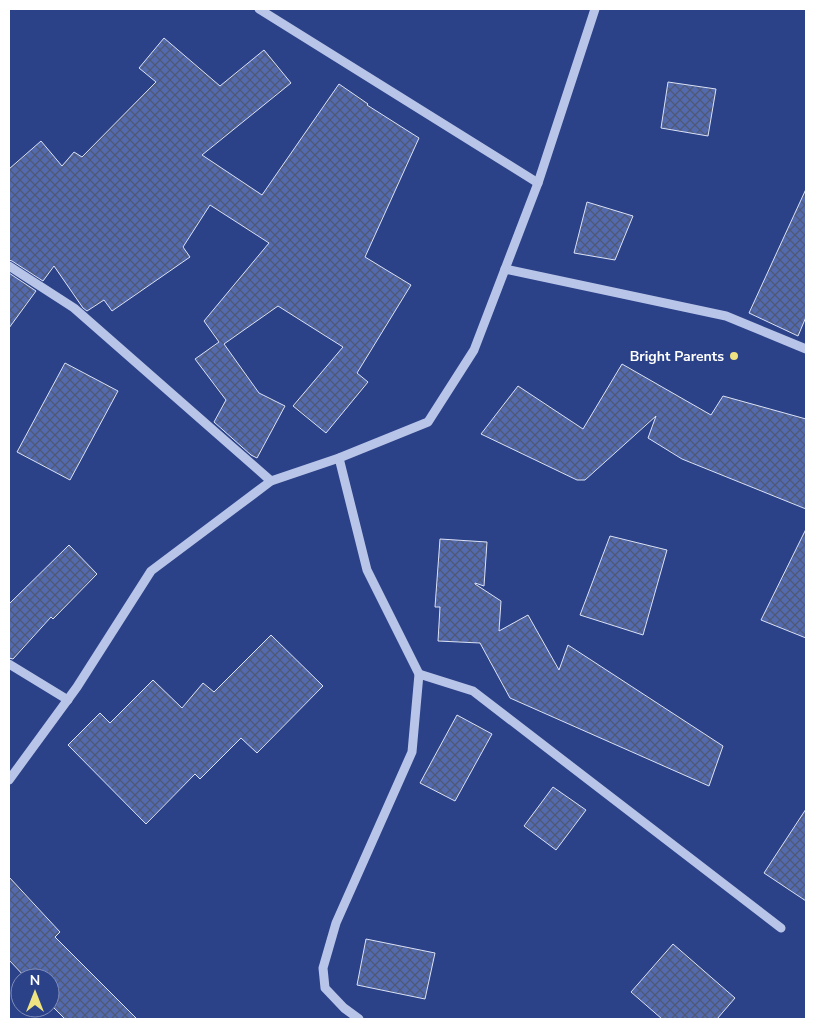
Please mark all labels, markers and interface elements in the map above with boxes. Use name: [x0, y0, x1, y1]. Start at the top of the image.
place label: Bright Parents: [630, 347, 724, 366]
marker: Bright Parents: [728, 350, 740, 362]
north arrow: [10, 968, 60, 1018]
text: N: [30, 971, 40, 990]

